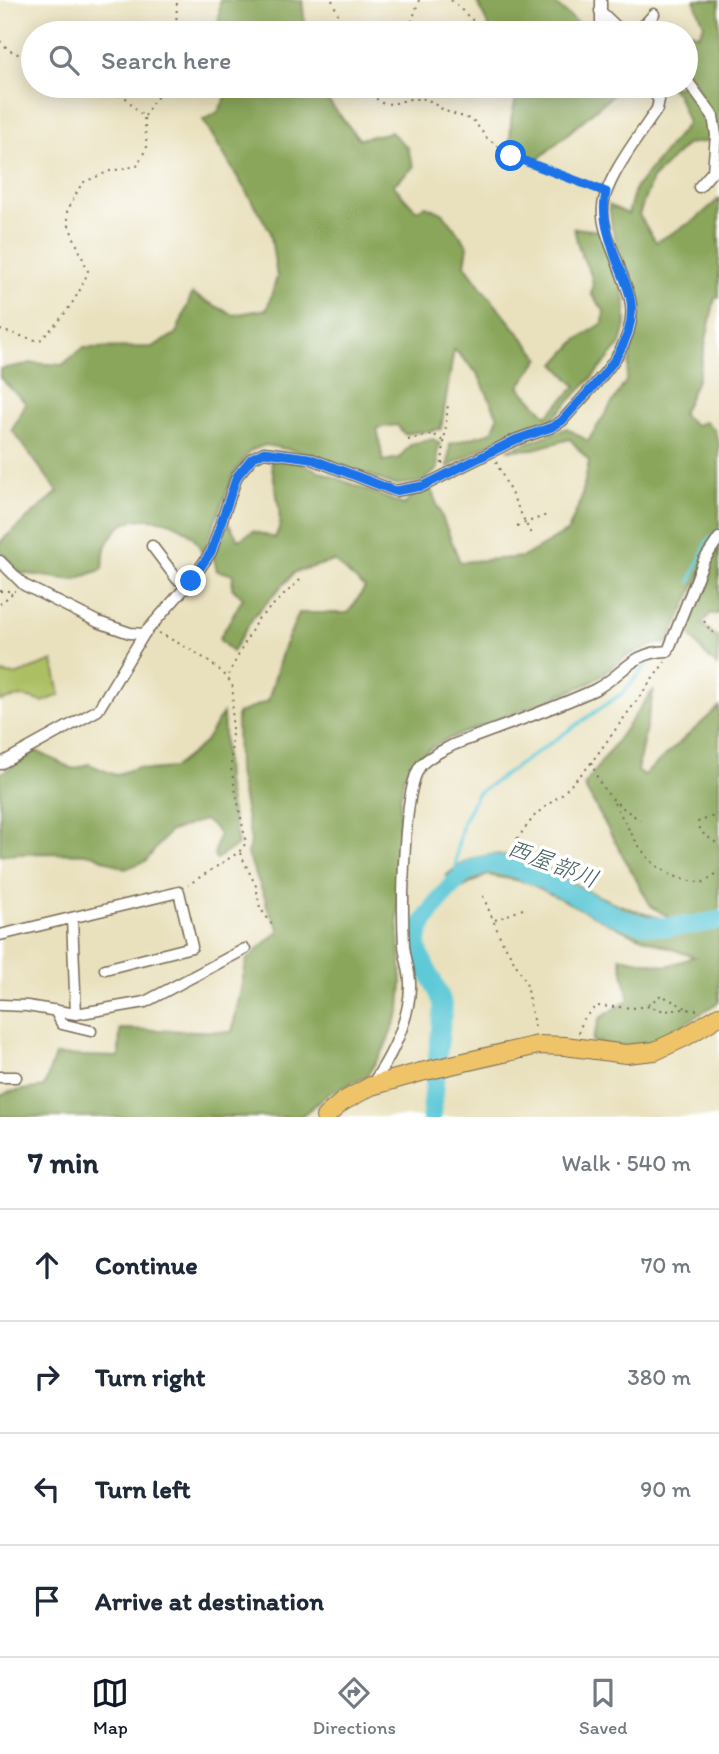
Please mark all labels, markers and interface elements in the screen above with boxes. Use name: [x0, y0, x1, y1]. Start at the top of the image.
search box: [21, 21, 698, 98]
icon: search: [45, 41, 83, 79]
text: Search here: [101, 44, 231, 76]
route start: [495, 140, 526, 171]
route end: [175, 565, 206, 596]
water label: 西屋部川: [503, 832, 603, 894]
text: 7 min: [28, 1144, 99, 1181]
text: Walk · 540 m: [561, 1149, 691, 1177]
icon: ahead: [28, 1246, 66, 1284]
text: Continue: [95, 1249, 198, 1281]
text: 70 m: [641, 1251, 691, 1279]
icon: right: [28, 1358, 66, 1396]
text: Turn right: [95, 1361, 206, 1393]
text: 380 m: [627, 1363, 691, 1391]
icon: left: [28, 1470, 66, 1508]
text: Turn left: [95, 1473, 191, 1505]
text: 90 m: [640, 1475, 691, 1503]
icon: arrive: [28, 1582, 66, 1620]
text: Arrive at destination: [95, 1585, 324, 1617]
tab: Map: [91, 1674, 129, 1739]
tab: Directions: [312, 1674, 396, 1739]
tab: Saved: [579, 1674, 627, 1739]

